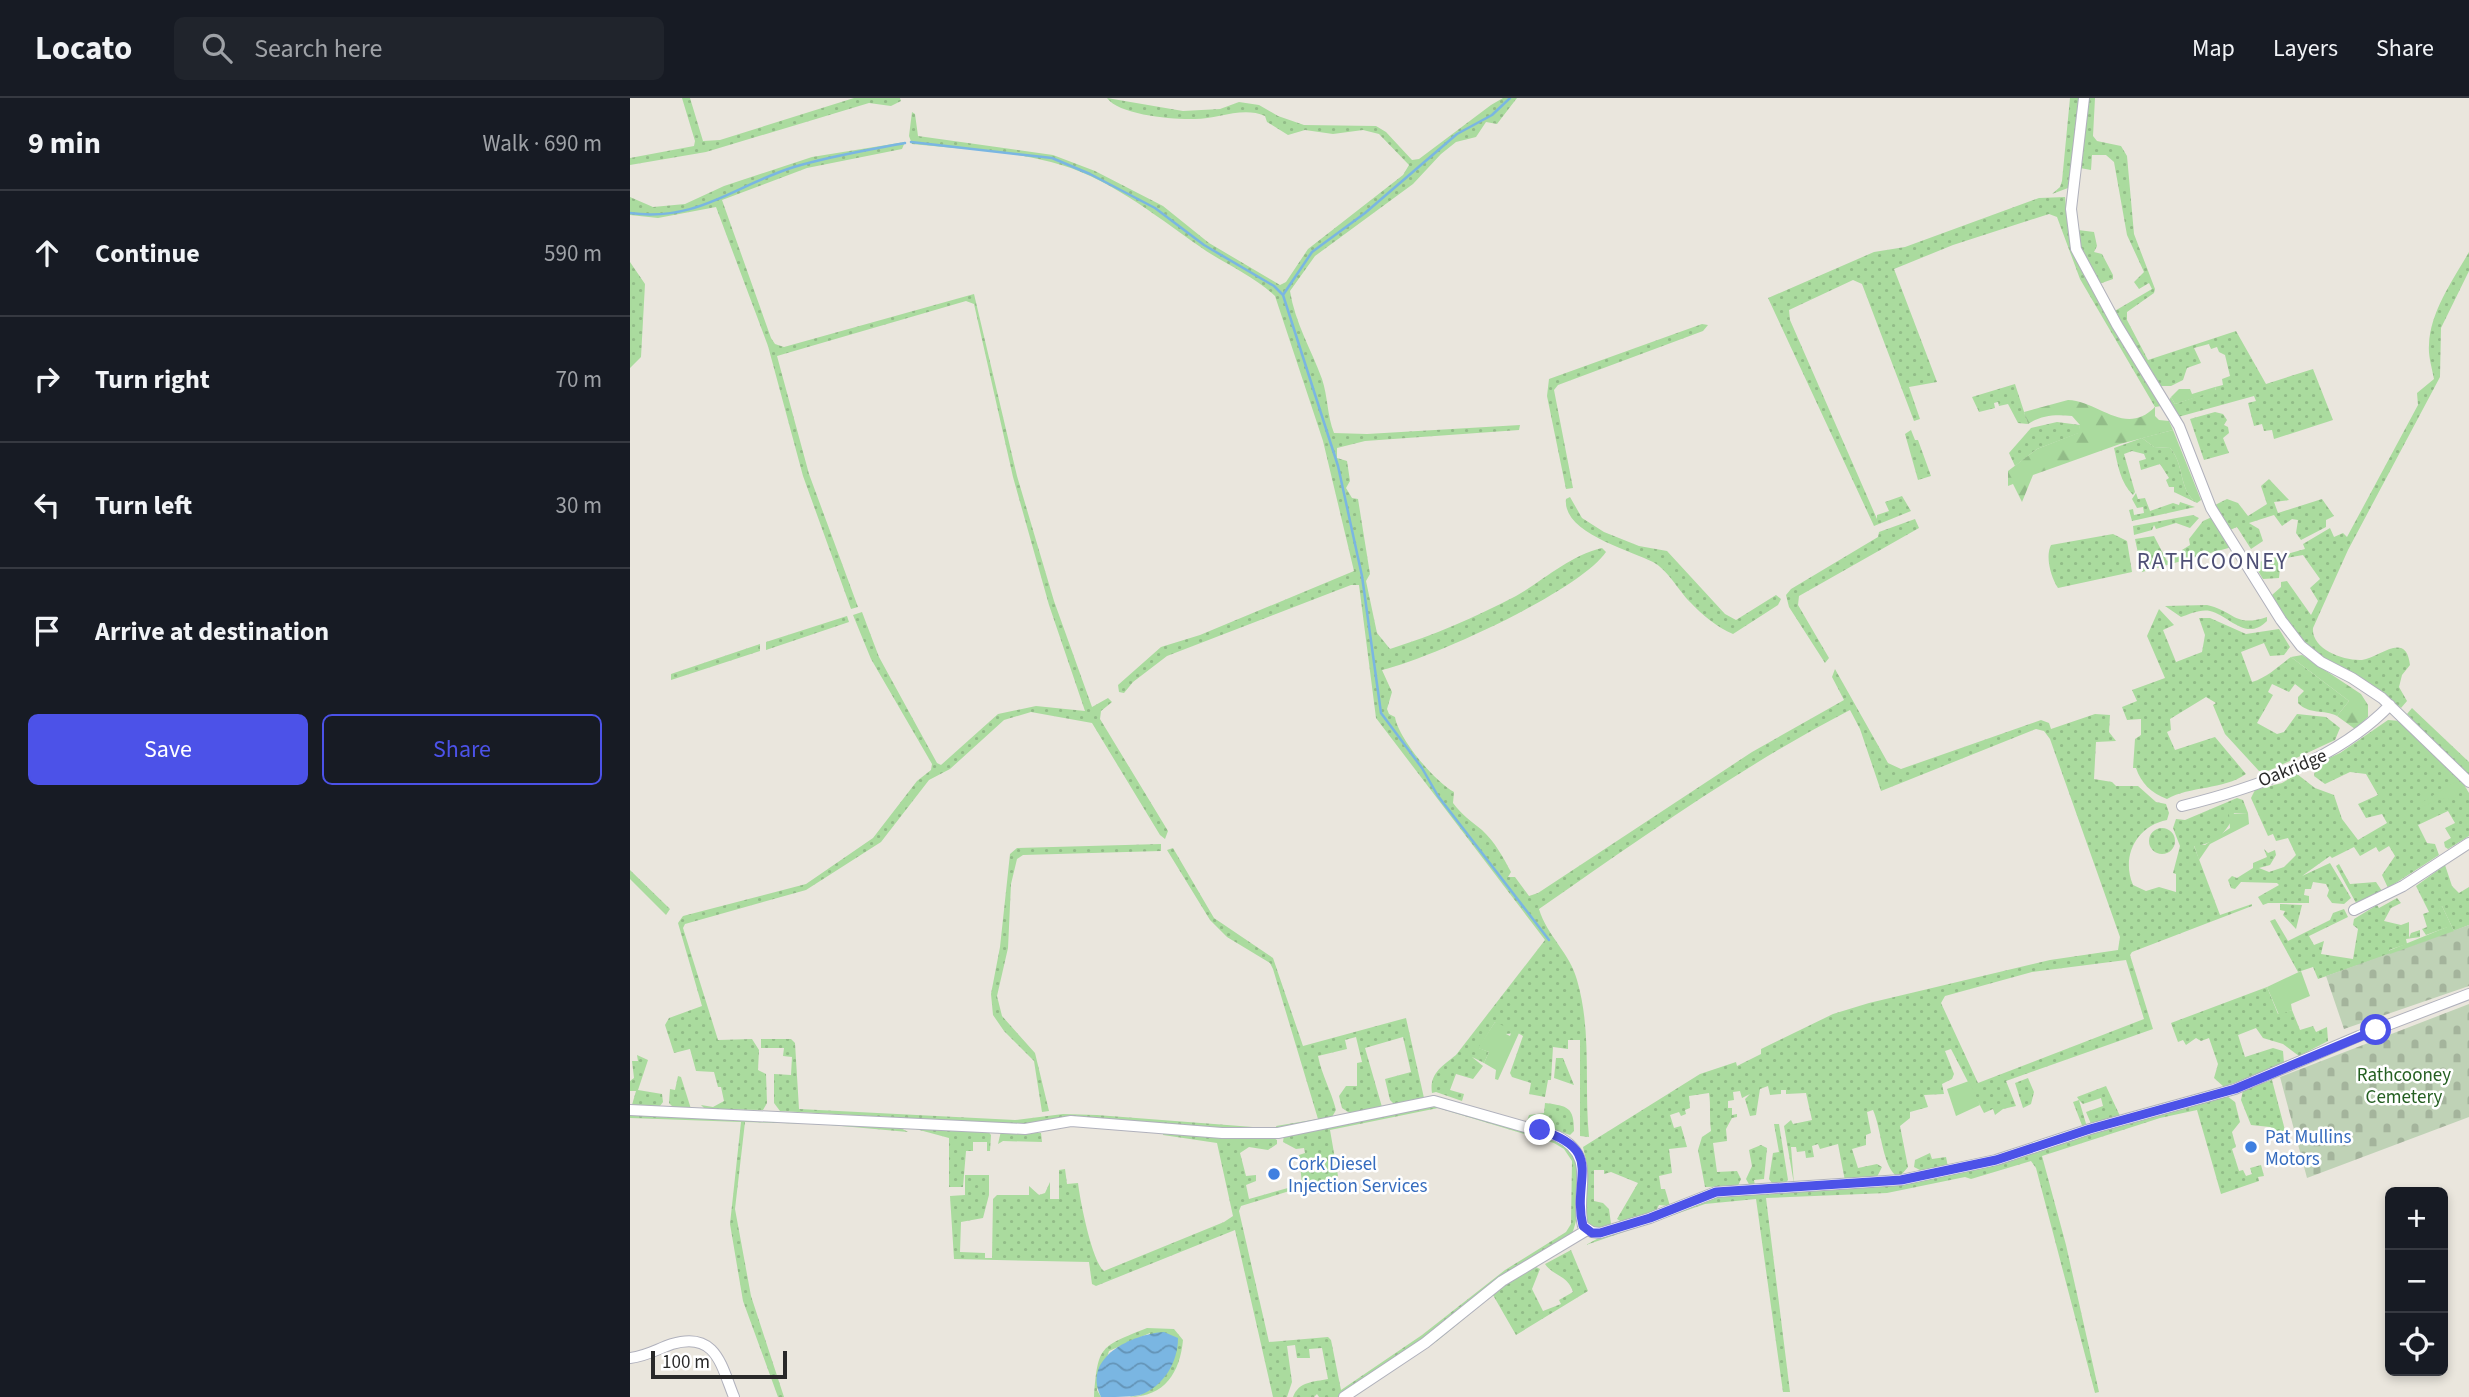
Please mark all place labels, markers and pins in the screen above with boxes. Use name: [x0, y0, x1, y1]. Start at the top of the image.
place label: Pat Mullins Motors: [2265, 1124, 2351, 1173]
marker: Pat Mullins Motors: [2243, 1139, 2259, 1155]
place label: Cork Diesel Injection Services: [1288, 1151, 1427, 1200]
marker: Cork Diesel Injection Services: [1266, 1166, 1282, 1182]

